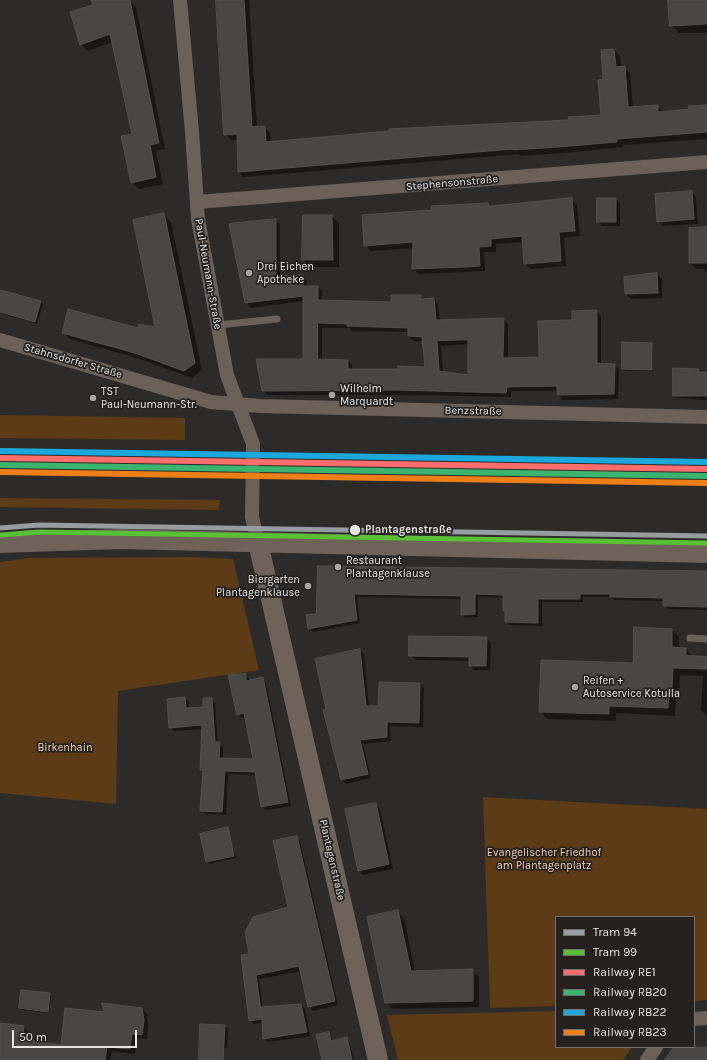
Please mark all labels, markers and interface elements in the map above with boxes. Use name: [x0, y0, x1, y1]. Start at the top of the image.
street label: Stephensonstraße: [405, 172, 499, 194]
street label: Paul-Neumann-Straße: [192, 218, 224, 330]
place label: Drei Eichen Apotheke: [257, 260, 314, 286]
marker: Drei Eichen Apotheke: [244, 268, 254, 278]
street label: Stahnsdorfer Straße: [22, 341, 124, 381]
place label: Wilhelm Marquardt: [340, 382, 393, 408]
place label: TST Paul-Neumann-Str.: [101, 385, 197, 411]
marker: Wilhelm Marquardt: [327, 390, 337, 400]
marker: TST Paul-Neumann-Str.: [88, 393, 98, 403]
street label: Benzstraße: [445, 404, 501, 418]
marker: Plantagenstraße: [348, 523, 362, 537]
place label: Plantagenstraße: [365, 523, 452, 537]
place label: Restaurant Plantagenklause: [346, 554, 430, 580]
marker: Restaurant Plantagenklause: [333, 562, 343, 572]
place label: Biergarten Plantagenklause: [216, 573, 300, 599]
marker: Biergarten Plantagenklause: [303, 581, 313, 591]
place label: Reifen + Autoservice Kotulla: [583, 674, 680, 700]
marker: Reifen + Autoservice Kotulla: [570, 682, 580, 692]
park label: Birkenhain: [37, 741, 93, 755]
street label: Plantagenstraße: [316, 818, 348, 902]
park label: Evangelischer Friedhof am Plantagenplatz: [487, 846, 601, 872]
legend: [555, 916, 695, 1048]
text: Tram 94: [593, 925, 637, 939]
text: Tram 99: [593, 945, 637, 959]
text: Railway RE1: [593, 965, 656, 979]
text: Railway RB20: [593, 985, 667, 999]
text: Railway RB22: [593, 1005, 666, 1019]
scale bar: [14, 1022, 139, 1048]
text: Railway RB23: [593, 1025, 666, 1039]
text: 50 m: [19, 1030, 47, 1044]

